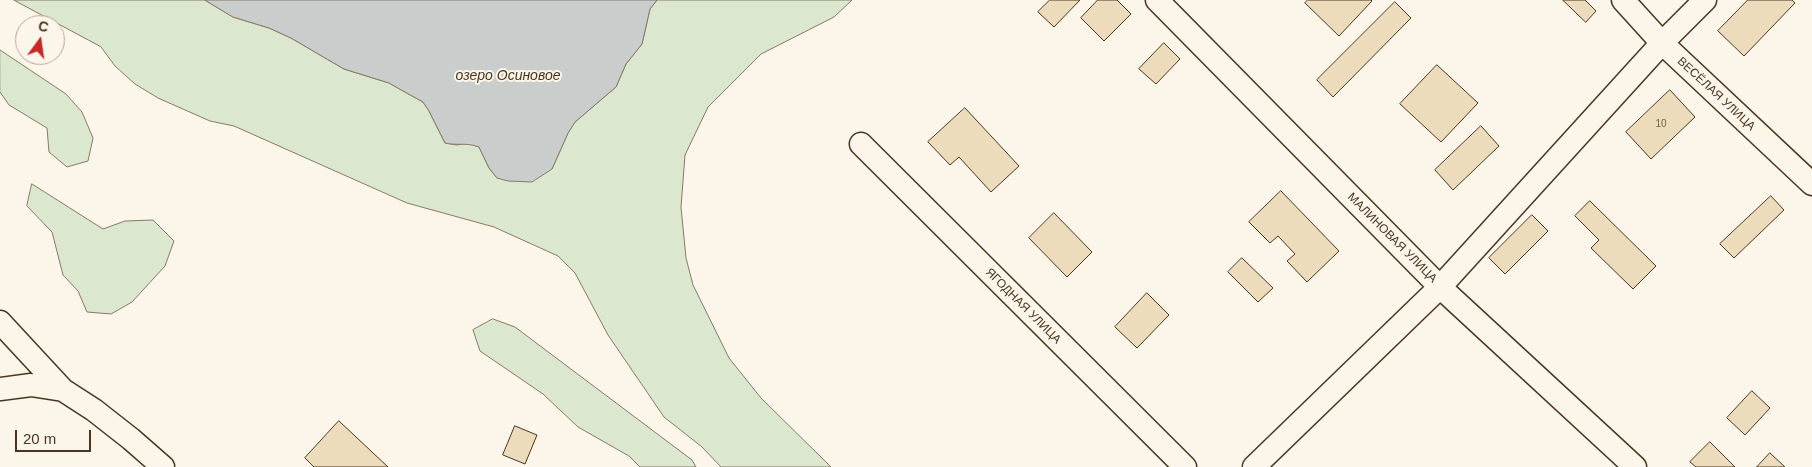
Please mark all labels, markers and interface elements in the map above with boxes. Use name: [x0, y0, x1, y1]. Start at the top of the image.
north arrow: [15, 15, 65, 65]
text: С: [37, 17, 50, 35]
street label: ВЕСЁЛАЯ УЛИЦА: [1674, 54, 1758, 134]
water label: озеро Осиновое: [456, 68, 560, 84]
house number: 10: [1655, 118, 1667, 130]
street label: МАЛИНОВАЯ УЛИЦА: [1344, 190, 1440, 286]
street label: ЯГОДНАЯ УЛИЦА: [982, 265, 1064, 347]
scale bar: [18, 420, 94, 452]
text: 20 m: [23, 430, 56, 447]

